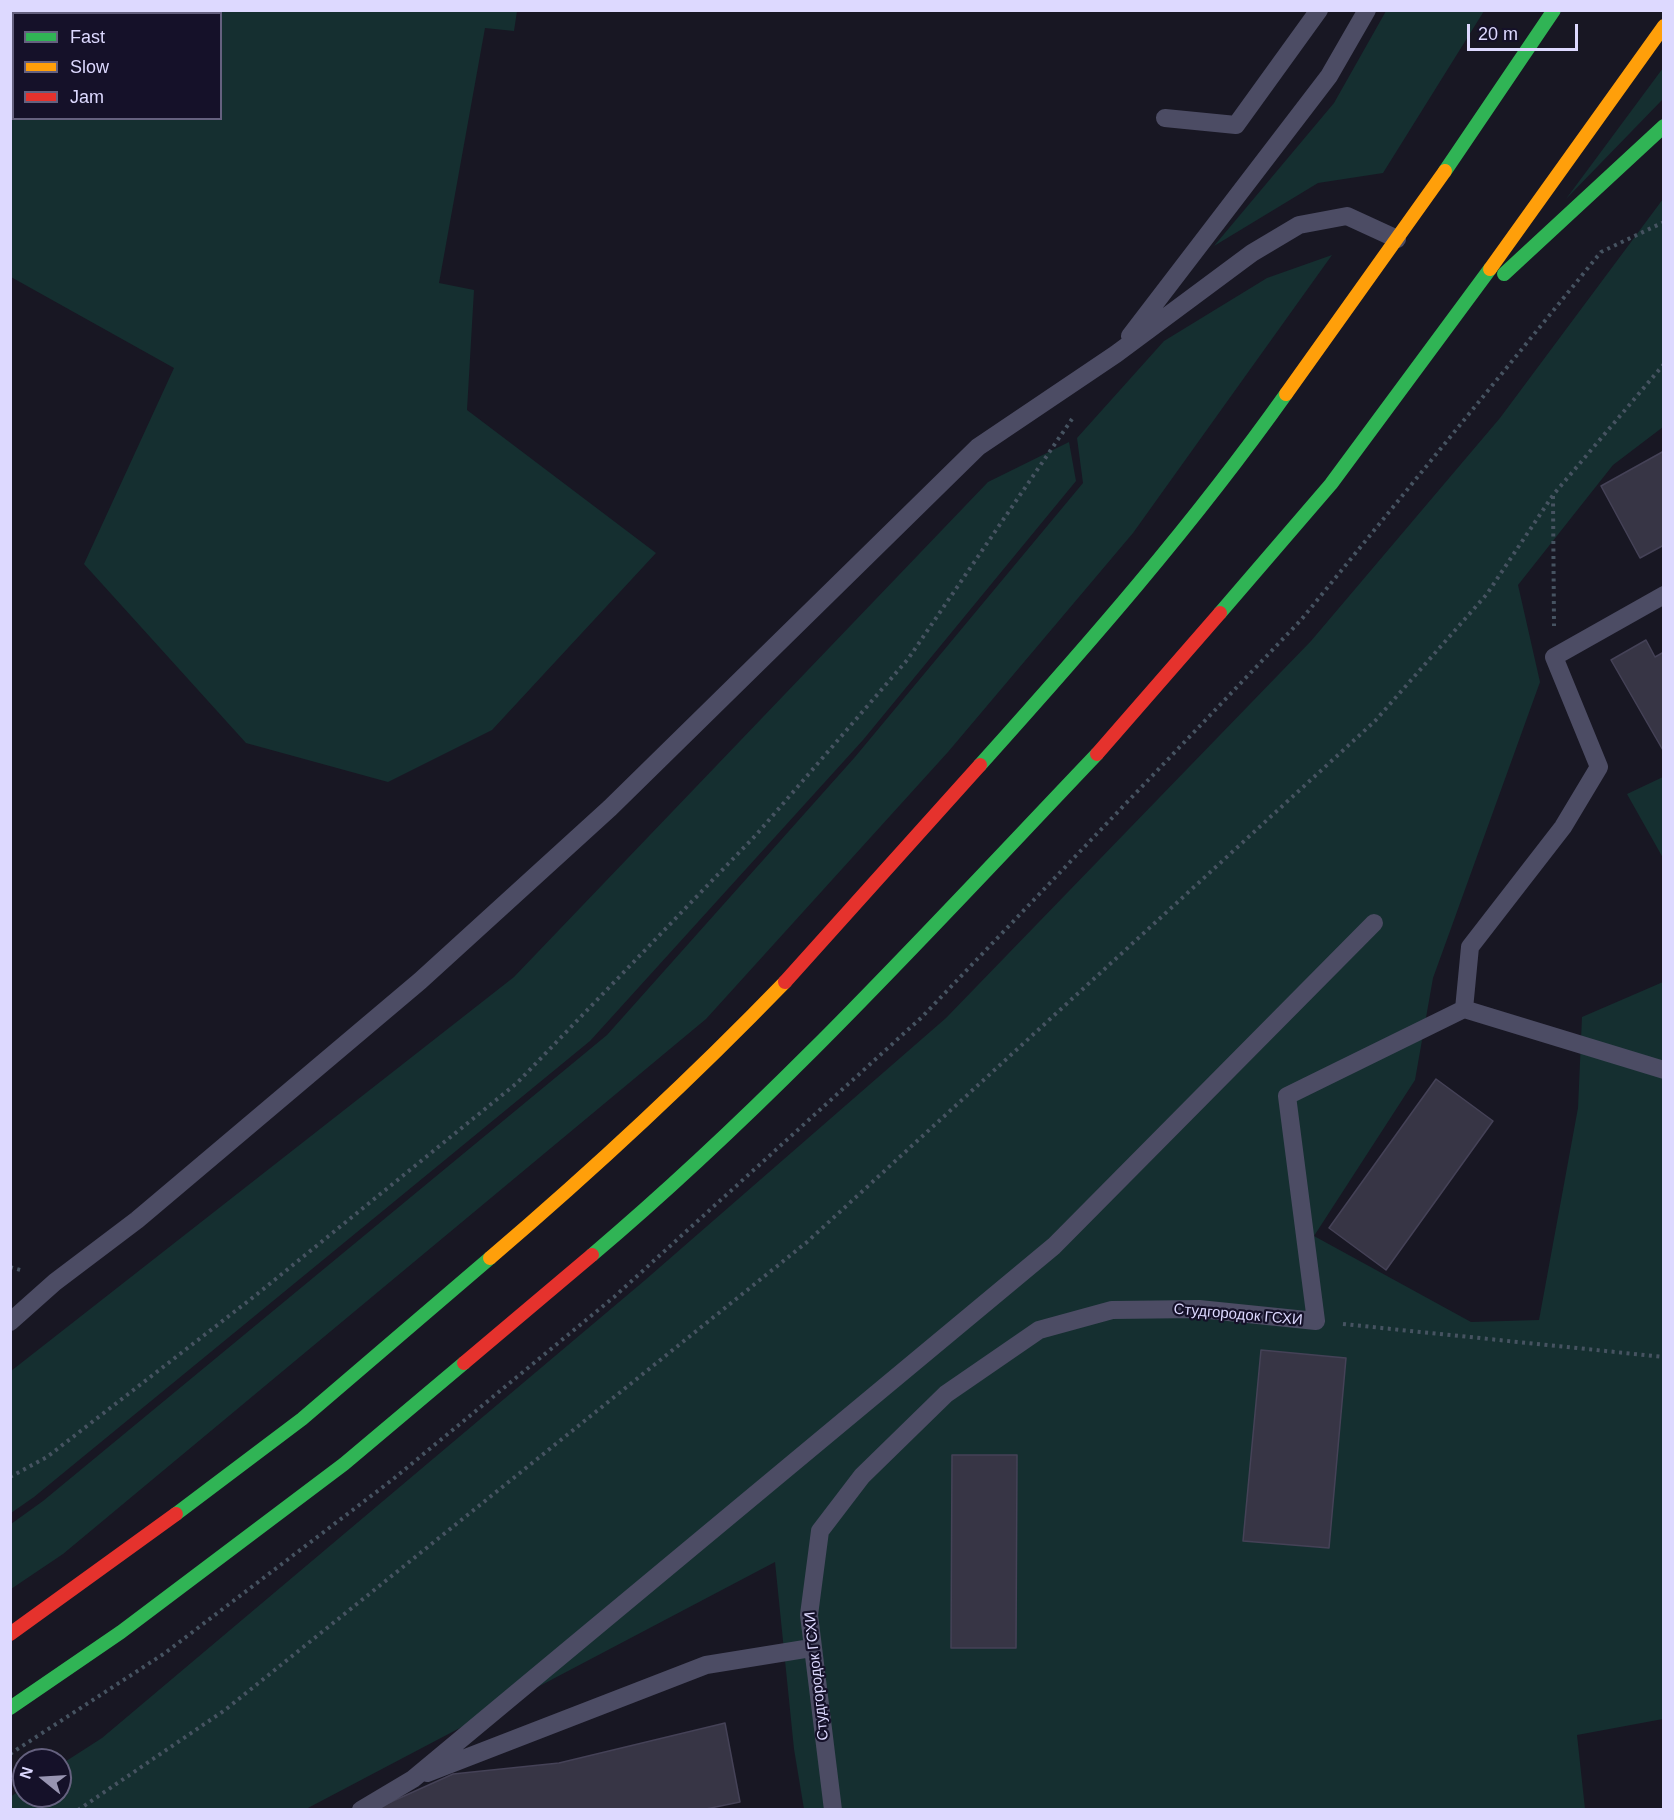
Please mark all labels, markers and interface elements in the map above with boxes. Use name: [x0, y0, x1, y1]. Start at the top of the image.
legend: [12, 12, 222, 120]
scale bar: [1470, 12, 1581, 50]
text: 20 m: [1478, 24, 1518, 44]
text: Fast: [70, 27, 105, 47]
text: Slow: [70, 57, 109, 77]
text: Jam: [70, 87, 104, 107]
street label: Студгородок ГСХИ: [1173, 1300, 1303, 1330]
street label: Студгородок ГСХИ: [801, 1611, 833, 1741]
north arrow: [12, 1748, 72, 1808]
text: N: [16, 1765, 36, 1781]

